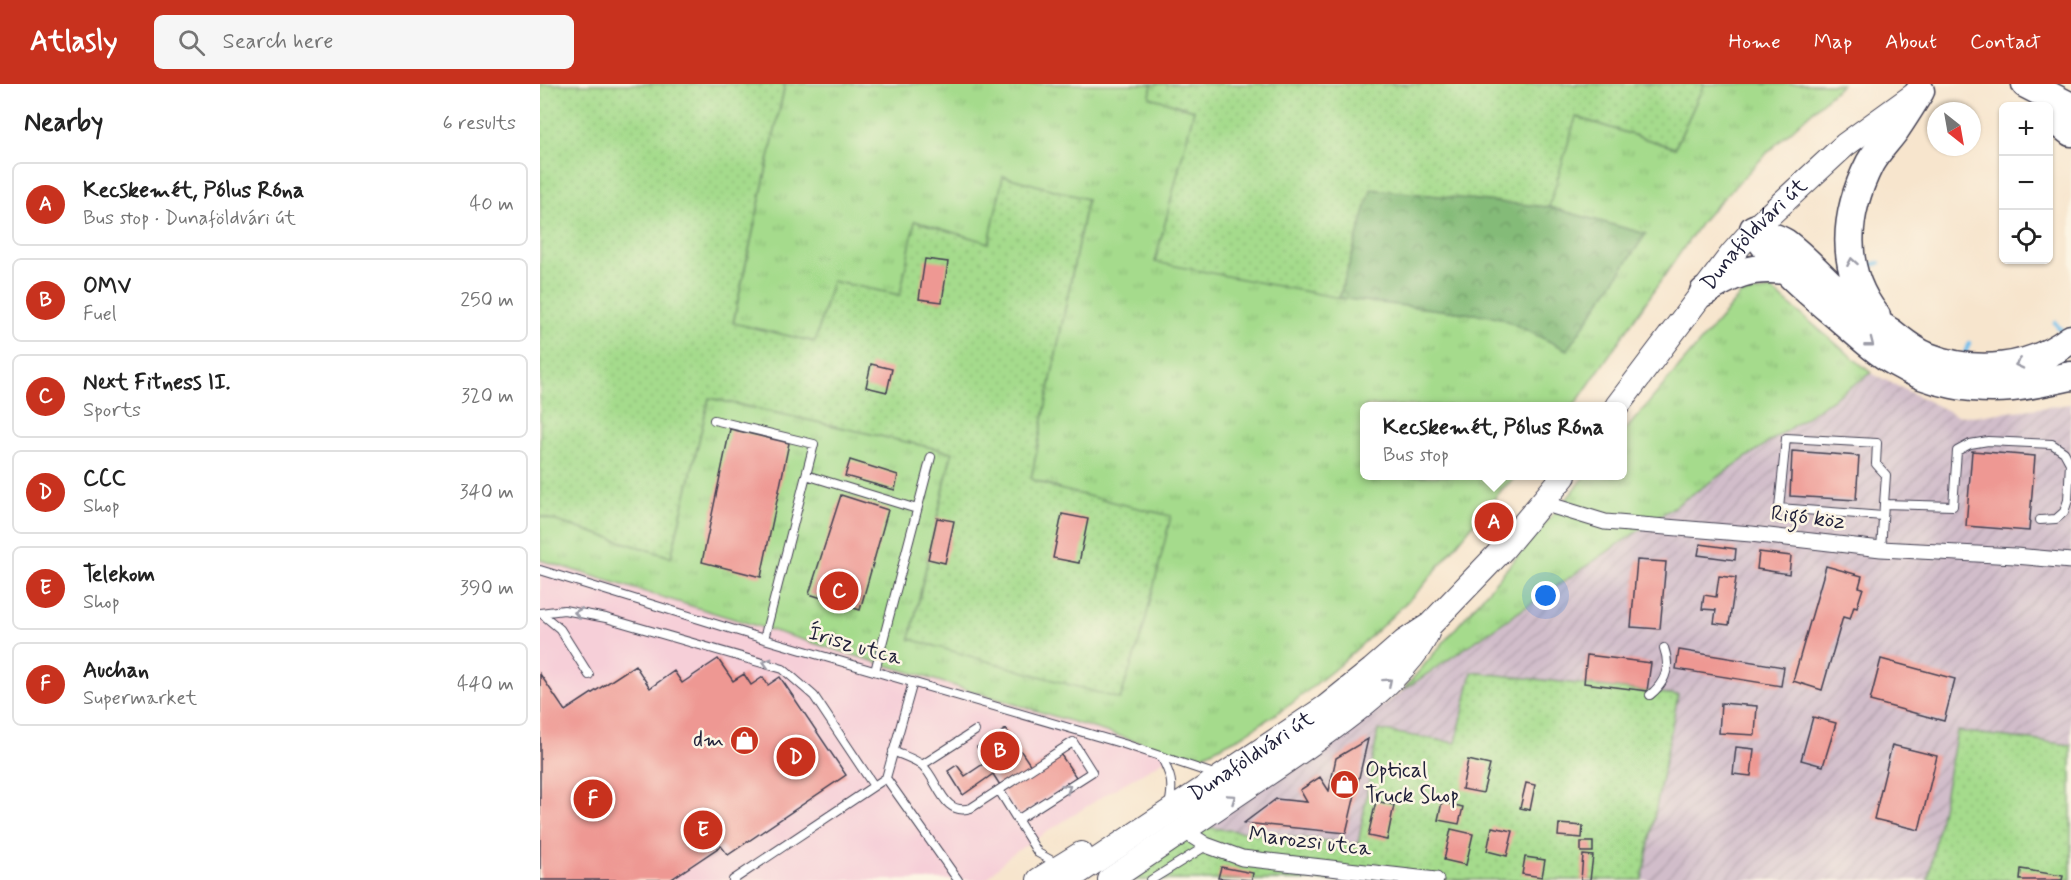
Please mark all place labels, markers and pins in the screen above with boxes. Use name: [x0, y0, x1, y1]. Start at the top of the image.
pin: A: [1474, 500, 1514, 544]
pin: C: [820, 568, 858, 614]
shop icon: dm: [729, 724, 761, 756]
place label: dm: [693, 726, 724, 754]
pin: B: [980, 728, 1020, 774]
pin: D: [776, 734, 816, 780]
place label: Optical Truck Shop: [1365, 757, 1459, 810]
shop icon: Optical Truck Shop: [1328, 768, 1360, 800]
pin: F: [574, 776, 612, 822]
pin: E: [684, 808, 722, 852]

